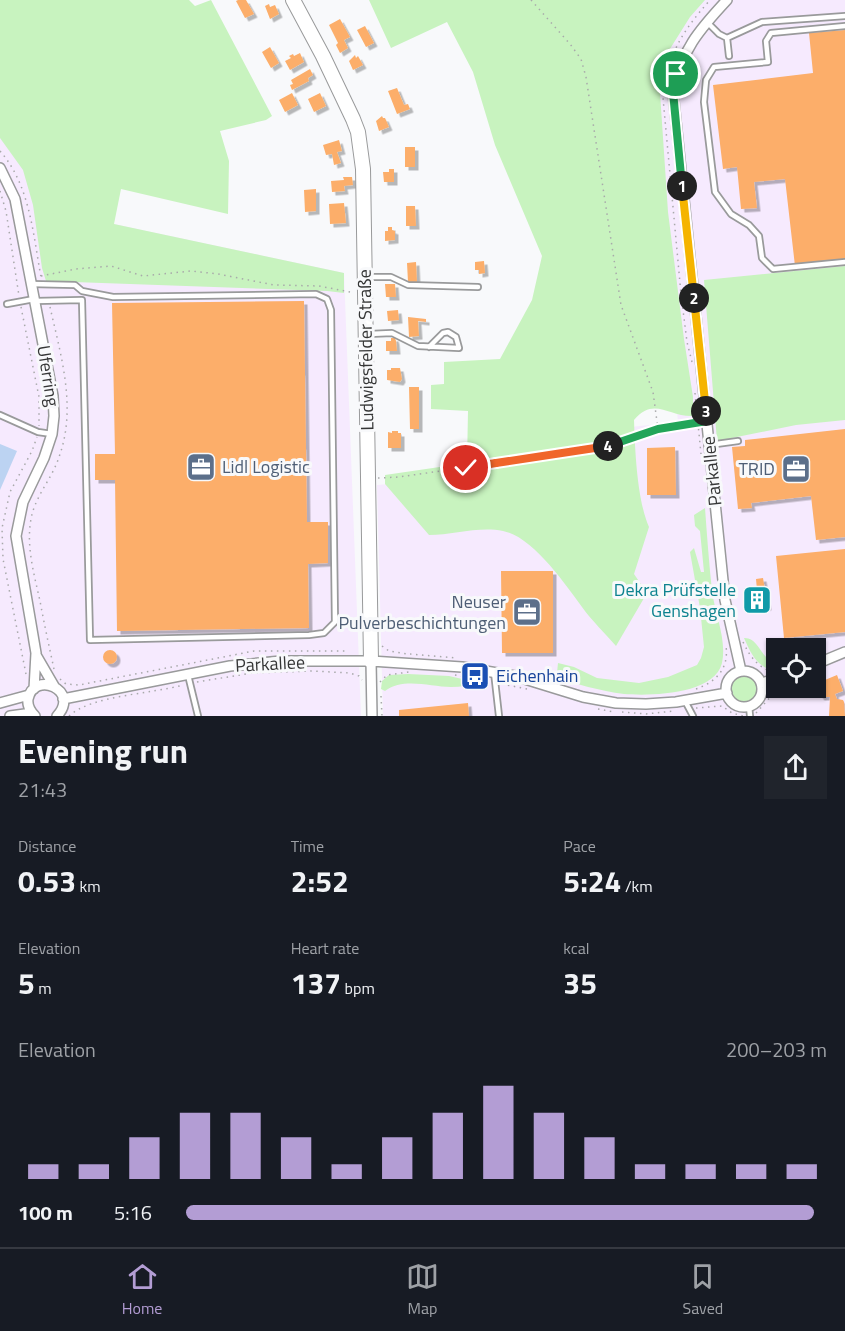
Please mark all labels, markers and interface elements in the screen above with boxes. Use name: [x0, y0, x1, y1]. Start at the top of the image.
pin: [650, 48, 701, 99]
icon: arrive: [659, 57, 692, 90]
pin: 1: [667, 171, 697, 201]
text: 1: [678, 174, 686, 198]
street label: Ludwigsfelder Straße: [351, 269, 380, 431]
pin: 2: [679, 283, 709, 313]
text: 2: [690, 286, 698, 310]
street label: Uferring: [30, 343, 67, 409]
pin: 3: [691, 396, 721, 426]
text: 3: [702, 399, 710, 423]
pin: 4: [593, 431, 623, 461]
text: 4: [604, 434, 612, 458]
street label: Parkallee: [694, 435, 729, 507]
pin: [440, 442, 491, 493]
office icon: Lidl Logistic: [185, 451, 217, 483]
icon: check: [449, 451, 482, 484]
place label: Lidl Logistic: [222, 453, 310, 480]
office icon: TRID: [780, 453, 812, 485]
place label: TRID: [738, 455, 775, 482]
place label: Dekra Prüfstelle Genshagen: [614, 576, 736, 624]
building icon: Dekra Prüfstelle Genshagen: [741, 584, 773, 616]
place label: Neuser Pulverbeschichtungen: [338, 588, 506, 636]
office icon: Neuser Pulverbeschichtungen: [511, 596, 543, 628]
map controls: [766, 638, 826, 698]
button: locate: [766, 638, 826, 698]
street label: Parkallee: [234, 648, 306, 679]
bus stop icon: Eichenhain: [459, 660, 491, 692]
place label: Eichenhain: [496, 662, 578, 689]
text: Evening run: [18, 726, 188, 776]
button: share: [764, 736, 827, 799]
text: 21:43: [18, 774, 67, 805]
text: Distance: [18, 834, 76, 858]
text: Time: [291, 834, 324, 858]
text: Pace: [563, 834, 596, 858]
text: 0.53: [18, 858, 76, 904]
text: 2:52: [291, 858, 349, 904]
text: 5:24: [563, 858, 621, 904]
text: km: [76, 874, 101, 898]
text: /km: [621, 874, 653, 898]
text: Elevation: [18, 936, 80, 960]
text: Heart rate: [291, 936, 359, 960]
text: kcal: [563, 936, 589, 960]
text: 5: [18, 960, 35, 1006]
text: 137: [291, 960, 341, 1006]
text: 35: [563, 960, 597, 1006]
text: m: [35, 976, 52, 1000]
text: bpm: [341, 976, 375, 1000]
text: Elevation: [18, 1034, 96, 1065]
text: 200–203 m: [726, 1034, 827, 1065]
text: 100 m: [18, 1197, 73, 1228]
text: 5:16: [114, 1197, 152, 1228]
tab: Home: [122, 1260, 162, 1320]
tab: Map: [406, 1260, 439, 1320]
tab: Saved: [682, 1260, 723, 1320]

